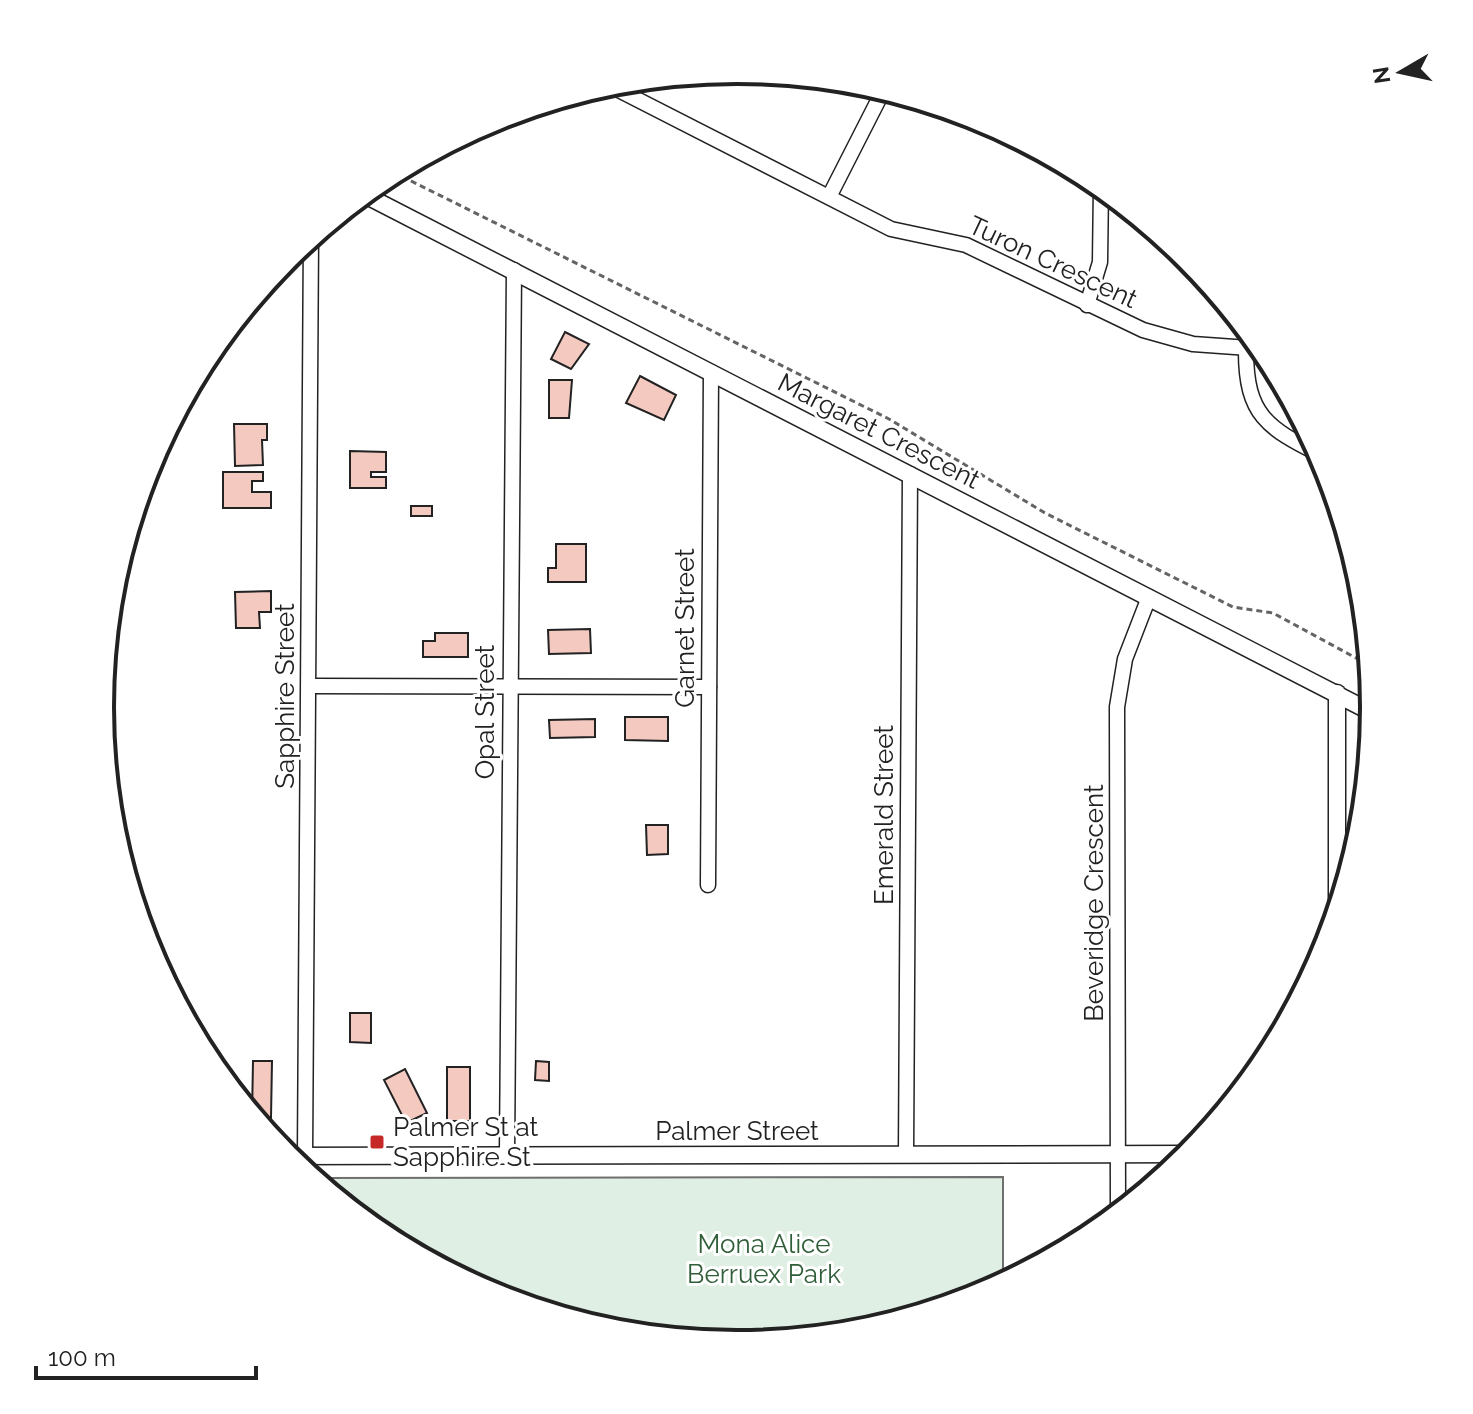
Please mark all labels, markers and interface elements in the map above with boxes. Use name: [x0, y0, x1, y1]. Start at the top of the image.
north arrow: [1361, 32, 1441, 112]
text: N: [1367, 65, 1395, 85]
street label: Turon Crescent: [964, 210, 1142, 314]
street label: Margaret Crescent: [773, 367, 985, 495]
street label: Garnet Street: [670, 548, 700, 708]
street label: Sapphire Street: [270, 603, 300, 789]
street label: Opal Street: [470, 644, 500, 779]
street label: Emerald Street: [869, 725, 899, 905]
street label: Beveridge Crescent: [1079, 784, 1109, 1022]
place label: Palmer St at Sapphire St: [393, 1112, 539, 1172]
street label: Palmer Street: [655, 1116, 819, 1146]
marker: Palmer St at Sapphire St: [368, 1133, 386, 1151]
park label: Mona Alice Berruex Park: [687, 1229, 841, 1289]
scale bar: [36, 1330, 256, 1380]
text: 100 m: [48, 1343, 116, 1372]

